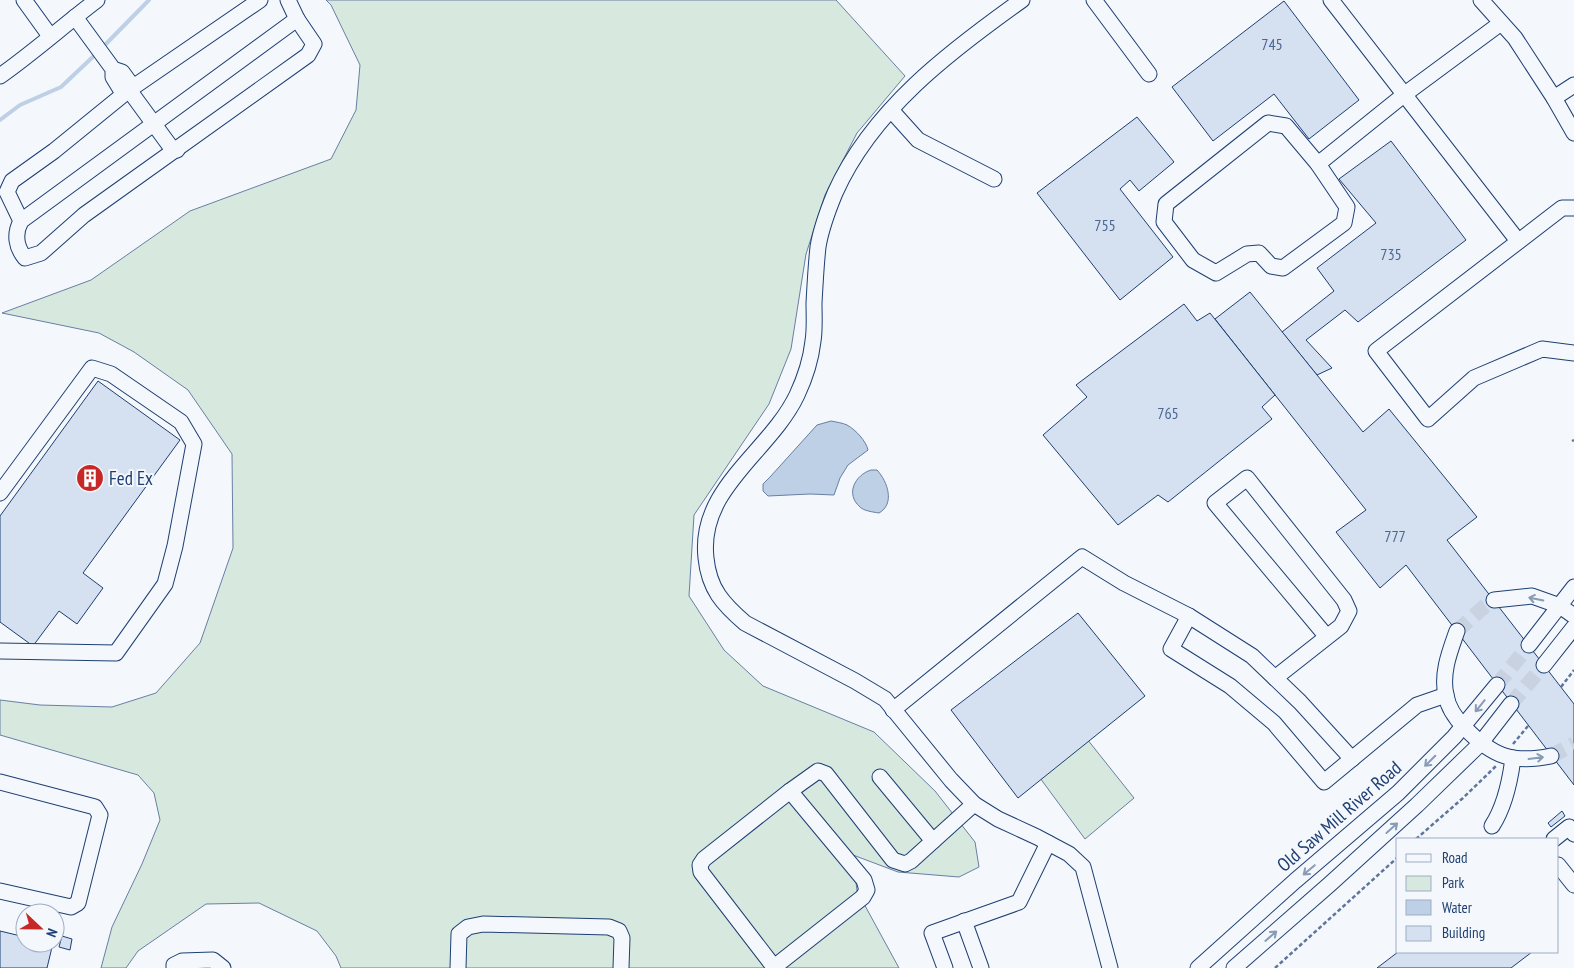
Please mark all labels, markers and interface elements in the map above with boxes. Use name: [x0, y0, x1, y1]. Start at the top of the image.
house number: 745: [1261, 34, 1283, 54]
house number: 755: [1094, 215, 1116, 235]
house number: 735: [1380, 244, 1402, 264]
house number: 765: [1157, 403, 1179, 423]
building icon: Fed Ex: [75, 463, 105, 493]
place label: Fed Ex: [109, 466, 153, 490]
house number: 777: [1384, 526, 1406, 546]
one-way arrow: [1528, 593, 1544, 603]
one-way arrow: [1475, 699, 1486, 712]
one-way arrow: [1528, 753, 1544, 763]
street label: Old Saw Mill River Road: [1272, 755, 1406, 877]
one-way arrow: [1423, 755, 1436, 767]
one-way arrow: [1386, 822, 1399, 834]
legend: [1396, 838, 1559, 953]
text: Road: [1442, 848, 1468, 867]
one-way arrow: [1302, 864, 1315, 875]
text: Park: [1442, 873, 1464, 892]
text: Water: [1442, 898, 1473, 917]
north arrow: [15, 903, 65, 953]
text: Building: [1442, 923, 1485, 942]
text: N: [42, 926, 62, 940]
one-way arrow: [1264, 930, 1277, 942]

